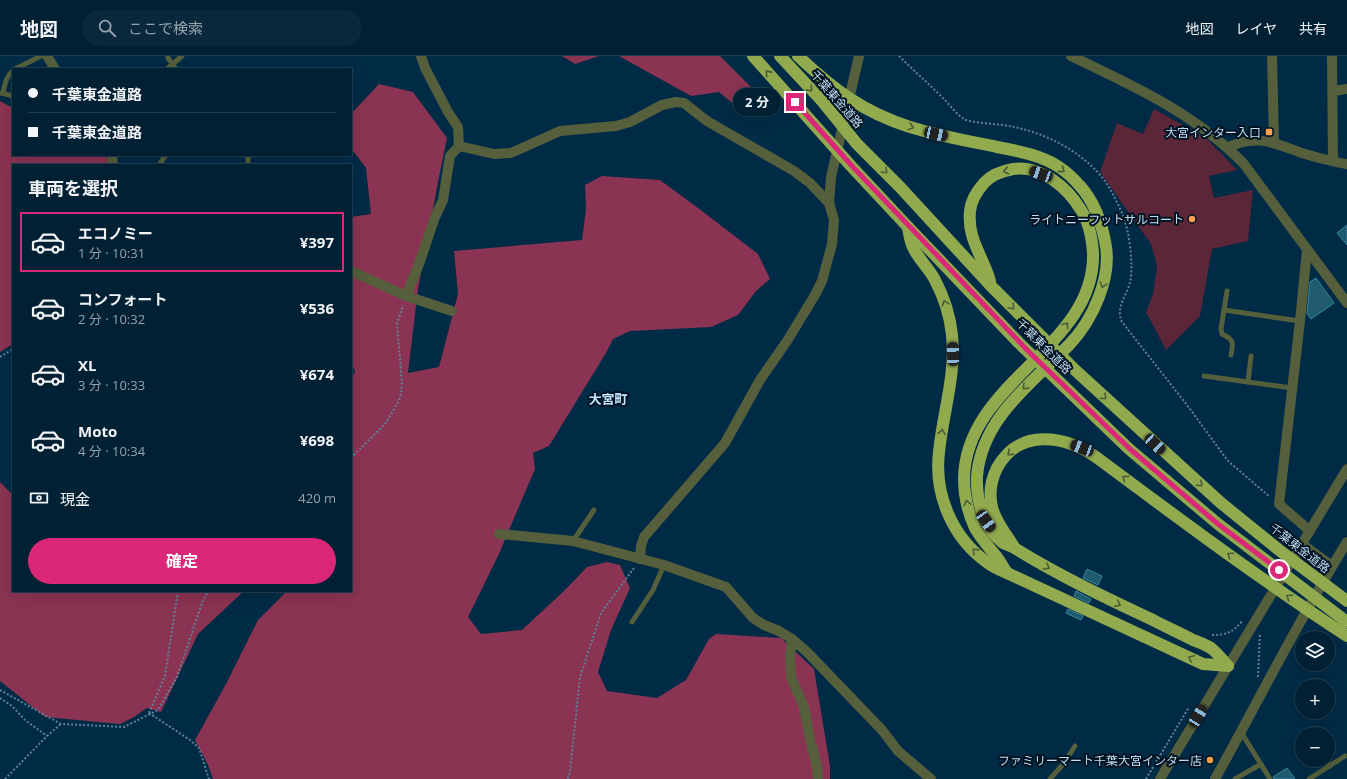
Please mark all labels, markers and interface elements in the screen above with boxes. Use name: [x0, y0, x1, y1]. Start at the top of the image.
search box: [82, 10, 362, 46]
text: 地図: [20, 16, 58, 42]
icon: search: [96, 17, 118, 39]
text: ここで検索: [128, 18, 203, 38]
text: 地図: [1185, 19, 1213, 38]
text: レイヤ: [1235, 19, 1277, 38]
text: 共有: [1299, 19, 1327, 38]
street label: 千葉東金道路: [807, 66, 867, 132]
one-way arrow: [766, 70, 773, 77]
text: 千葉東金道路: [52, 84, 142, 104]
one-way arrow: [806, 84, 813, 92]
callout: 2 分: [733, 88, 781, 116]
text: 2 分: [745, 93, 769, 111]
route end: [786, 93, 804, 111]
text: 千葉東金道路: [52, 122, 142, 142]
one-way arrow: [907, 122, 914, 131]
place label: 大宮インター入口: [1165, 124, 1261, 141]
car: [923, 126, 949, 142]
marker: 大宮インター入口: [1264, 127, 1274, 137]
car: [1028, 164, 1054, 184]
one-way arrow: [1058, 165, 1065, 173]
one-way arrow: [880, 166, 888, 174]
one-way arrow: [1003, 166, 1010, 174]
text: 車両を選択: [28, 176, 118, 200]
place label: ライトニーフットサルコート: [1029, 211, 1184, 228]
marker: ライトニーフットサルコート: [1187, 214, 1197, 224]
text: エコノミー: [78, 223, 153, 243]
icon: car: [30, 224, 66, 260]
text: ¥397: [300, 232, 334, 252]
text: 1 分 · 10:31: [78, 244, 145, 262]
one-way arrow: [1099, 281, 1108, 288]
text: コンフォート: [78, 289, 168, 309]
icon: car: [30, 290, 66, 326]
text: ¥536: [300, 298, 334, 318]
one-way arrow: [941, 300, 950, 307]
one-way arrow: [1007, 302, 1015, 310]
text: 2 分 · 10:32: [78, 310, 145, 328]
street label: 千葉東金道路: [1013, 315, 1075, 377]
one-way arrow: [1061, 322, 1068, 329]
car: [947, 342, 959, 366]
text: XL: [78, 355, 96, 375]
icon: car: [30, 356, 66, 392]
text: ¥674: [300, 364, 334, 384]
text: 3 分 · 10:33: [78, 376, 145, 394]
one-way arrow: [1022, 382, 1030, 390]
district label: 大宮町: [588, 390, 628, 408]
one-way arrow: [1099, 392, 1107, 400]
text: Moto: [78, 421, 117, 441]
icon: car: [30, 422, 66, 458]
one-way arrow: [937, 429, 946, 435]
text: ¥698: [300, 430, 334, 450]
car: [1142, 431, 1168, 457]
car: [1069, 438, 1095, 458]
text: 4 分 · 10:34: [78, 442, 145, 460]
one-way arrow: [1007, 448, 1014, 455]
one-way arrow: [1122, 476, 1129, 483]
one-way arrow: [1195, 480, 1203, 487]
icon: cash: [28, 487, 50, 509]
text: 現金: [60, 489, 90, 509]
text: 420 m: [298, 489, 336, 507]
one-way arrow: [964, 500, 972, 506]
car: [974, 508, 998, 534]
street label: 千葉東金道路: [1266, 519, 1334, 577]
button: 確定: [28, 538, 336, 584]
one-way arrow: [972, 548, 980, 556]
one-way arrow: [1227, 552, 1234, 560]
route start: [1270, 561, 1288, 579]
one-way arrow: [1043, 563, 1050, 570]
one-way arrow: [1287, 595, 1294, 602]
one-way arrow: [1113, 599, 1121, 607]
map controls: [1295, 631, 1335, 767]
button: layers: [1295, 631, 1335, 671]
one-way arrow: [1187, 655, 1195, 663]
button: +: [1295, 679, 1335, 719]
car: [1187, 703, 1209, 729]
button: −: [1295, 727, 1335, 767]
place label: ファミリーマート千葉大宮インター店: [998, 752, 1202, 769]
marker: ファミリーマート千葉大宮インター店: [1205, 755, 1215, 765]

